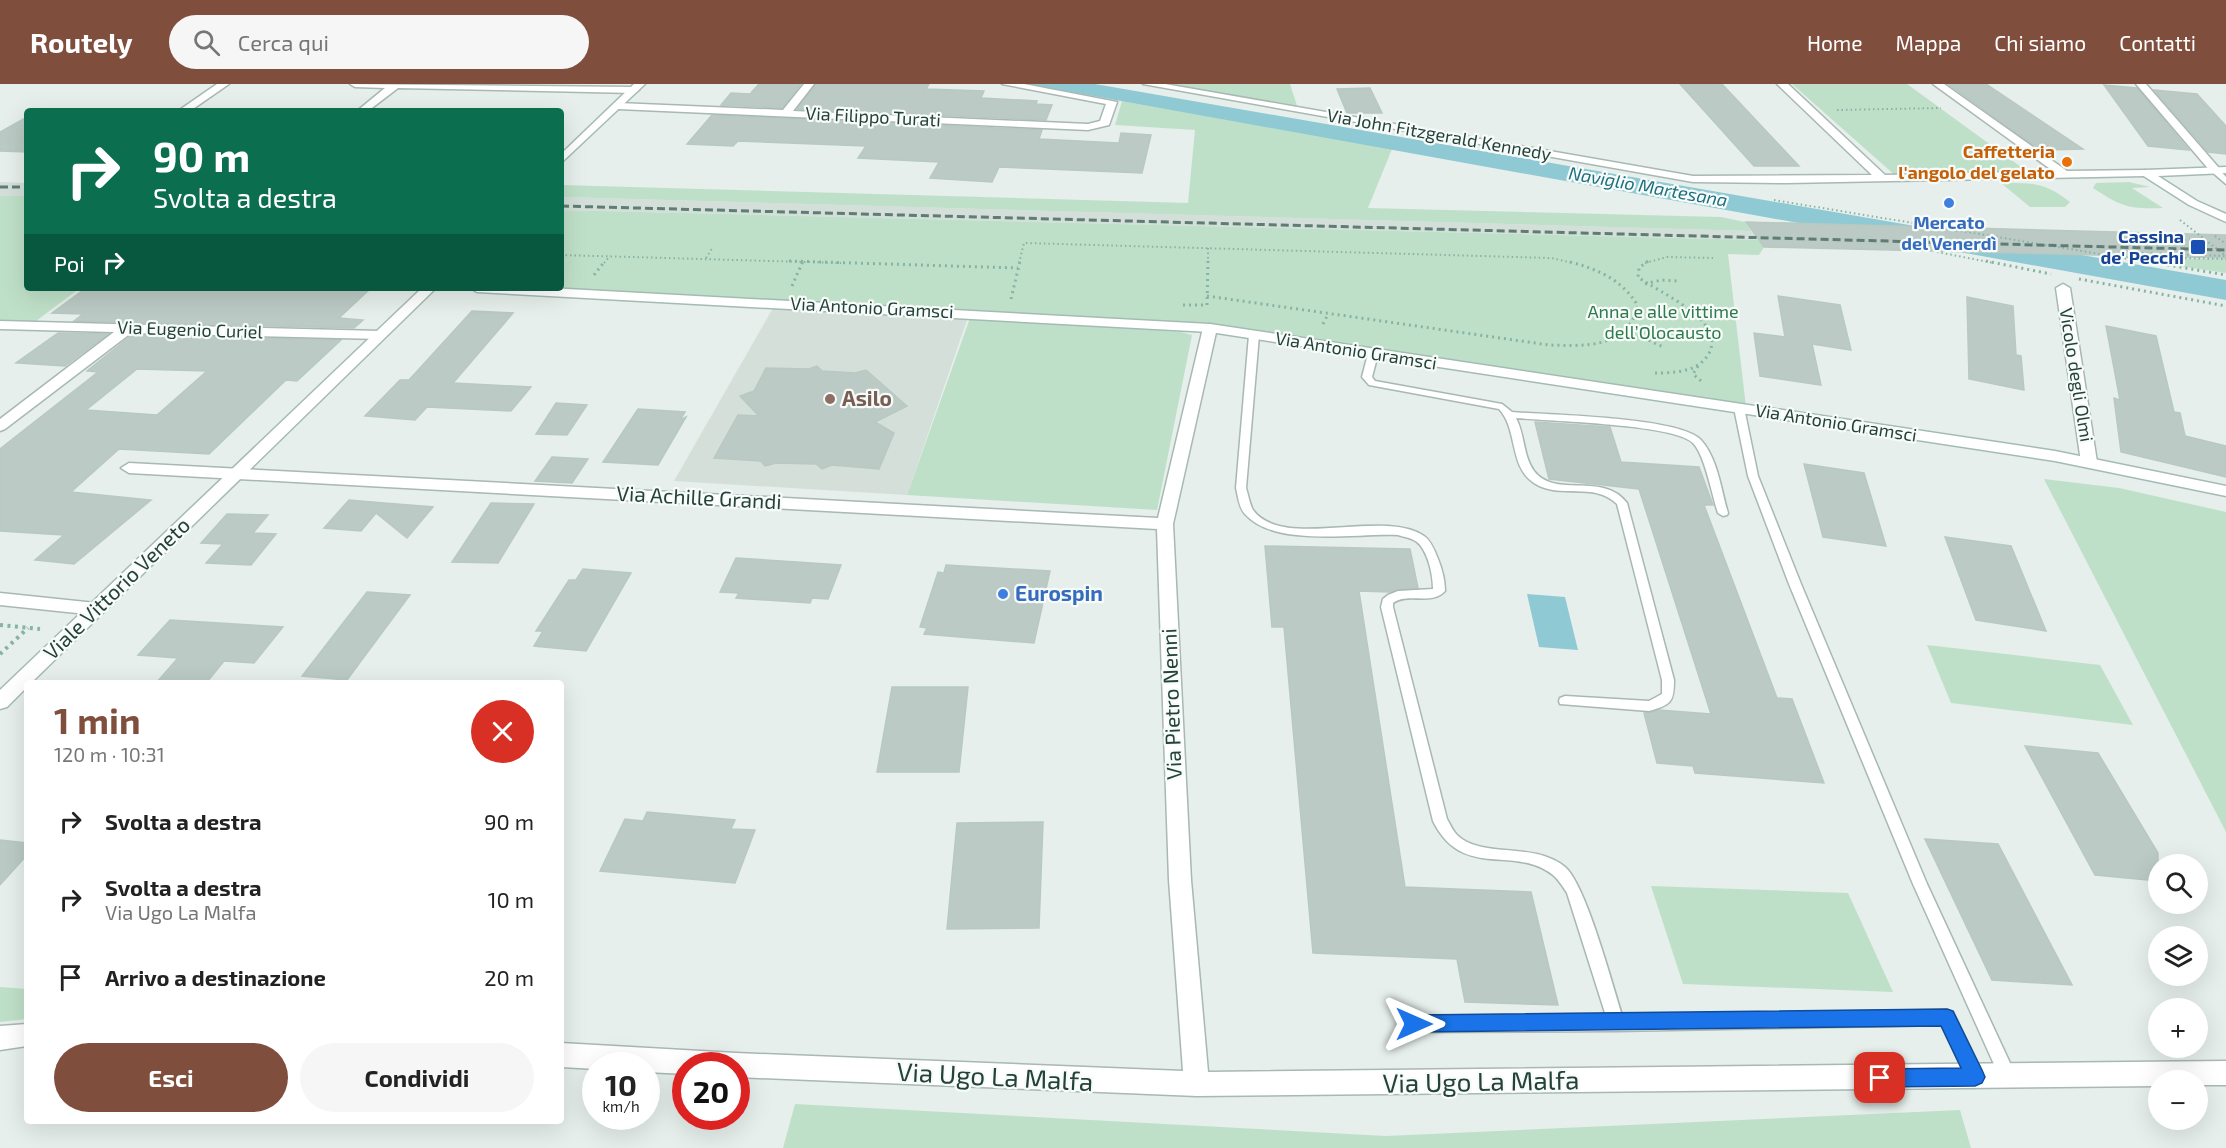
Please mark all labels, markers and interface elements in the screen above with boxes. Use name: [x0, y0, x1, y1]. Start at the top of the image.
search box: [169, 15, 589, 69]
text: Routely: [30, 25, 133, 59]
icon: search: [190, 26, 223, 59]
text: Cerca qui: [238, 29, 329, 55]
text: Home: [1807, 30, 1863, 55]
text: Mappa: [1896, 30, 1961, 55]
text: Chi siamo: [1994, 30, 2086, 55]
text: Contatti: [2119, 30, 2196, 55]
street label: Via Filippo Turati: [805, 101, 941, 131]
street label: Via John Fitzgerald Kennedy: [1325, 103, 1553, 165]
text: 90 m: [153, 130, 250, 180]
icon: right: [54, 132, 132, 210]
place label: Caffetteria l'angolo del gelato: [1898, 140, 2055, 183]
marker: Caffetteria l'angolo del gelato: [2060, 155, 2074, 169]
water label: Naviglio Martesana: [1567, 161, 1729, 211]
text: Svolta a destra: [153, 181, 337, 213]
marker: Mercato del Venerdì: [1942, 196, 1956, 210]
place label: Mercato del Venerdì: [1901, 211, 1997, 254]
place label: Cassina de' Pecchi: [2101, 225, 2184, 268]
marker: Cassina de' Pecchi: [2189, 238, 2207, 256]
icon: right: [97, 246, 130, 279]
text: Poi: [54, 250, 85, 276]
street label: Via Antonio Gramsci: [790, 292, 954, 322]
park label: Anna e alle vittime dell’Olocausto: [1587, 300, 1739, 343]
street label: Vicolo degli Olmi: [2056, 306, 2098, 443]
street label: Via Eugenio Curiel: [117, 315, 264, 343]
street label: Via Antonio Gramsci: [1274, 326, 1439, 374]
place label: Asilo: [842, 385, 892, 410]
marker: Asilo: [823, 392, 837, 406]
street label: Via Antonio Gramsci: [1754, 398, 1919, 446]
street label: Via Achille Grandi: [616, 480, 782, 513]
street label: Viale Vittorio Veneto: [38, 512, 194, 664]
place label: Eurospin: [1015, 580, 1103, 605]
marker: Eurospin: [996, 587, 1010, 601]
street label: Via Pietro Nenni: [1155, 628, 1186, 780]
text: 1 min: [54, 698, 141, 741]
button: close: [471, 700, 534, 763]
text: 120 m · 10:31: [54, 742, 165, 766]
icon: right: [54, 805, 87, 838]
text: Svolta a destra: [105, 808, 262, 834]
text: 90 m: [484, 808, 534, 834]
map controls: [2148, 854, 2208, 1130]
button: search: [2148, 854, 2208, 914]
text: Svolta a destra: [105, 874, 262, 900]
icon: right: [54, 883, 87, 916]
text: 10 m: [488, 886, 534, 912]
text: Via Ugo La Malfa: [105, 900, 256, 924]
button: layers: [2148, 926, 2208, 986]
icon: arrive: [54, 961, 87, 994]
text: Arrivo a destinazione: [105, 964, 326, 990]
text: 20 m: [484, 964, 534, 990]
position arrow: [1382, 992, 1446, 1056]
button: +: [2148, 998, 2208, 1058]
button: Esci: [54, 1043, 288, 1112]
button: Condividi: [300, 1043, 534, 1112]
speed limit sign: 20: [672, 1052, 750, 1130]
pin: [1854, 1052, 1905, 1103]
street label: Via Ugo La Malfa: [896, 1055, 1094, 1096]
icon: arrive: [1863, 1061, 1896, 1094]
street label: Via Ugo La Malfa: [1382, 1063, 1580, 1098]
text: 10: [605, 1066, 637, 1102]
button: −: [2148, 1070, 2208, 1130]
text: km/h: [602, 1097, 640, 1115]

